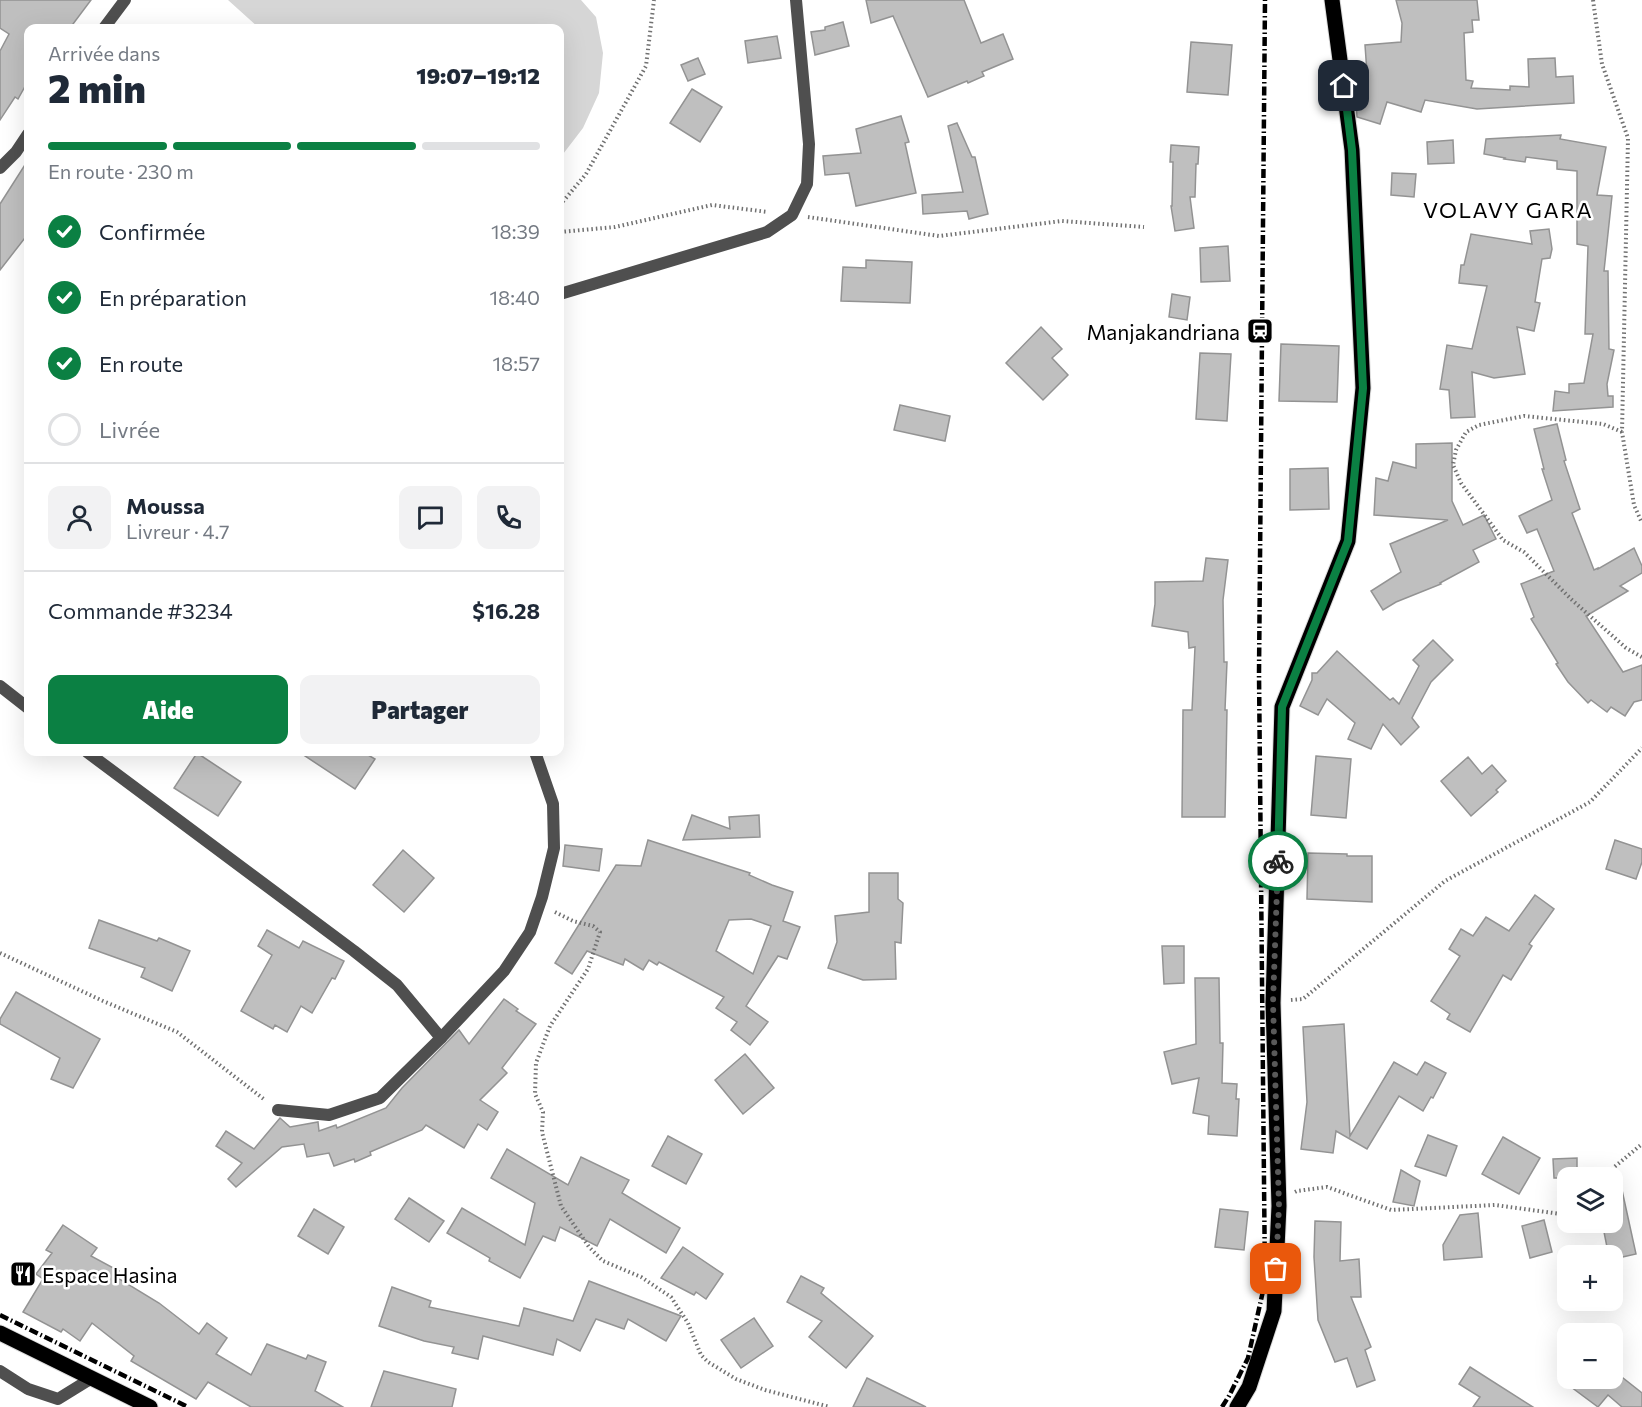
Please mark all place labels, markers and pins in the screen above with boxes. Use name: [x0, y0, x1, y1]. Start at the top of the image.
pin: [1318, 60, 1369, 111]
station icon: Manjakandriana: [1245, 316, 1275, 346]
place label: Manjakandriana: [1086, 319, 1240, 344]
pin: [1250, 1243, 1301, 1294]
restaurant icon: Espace Hasina: [8, 1259, 38, 1289]
place label: Espace Hasina: [42, 1262, 178, 1287]

